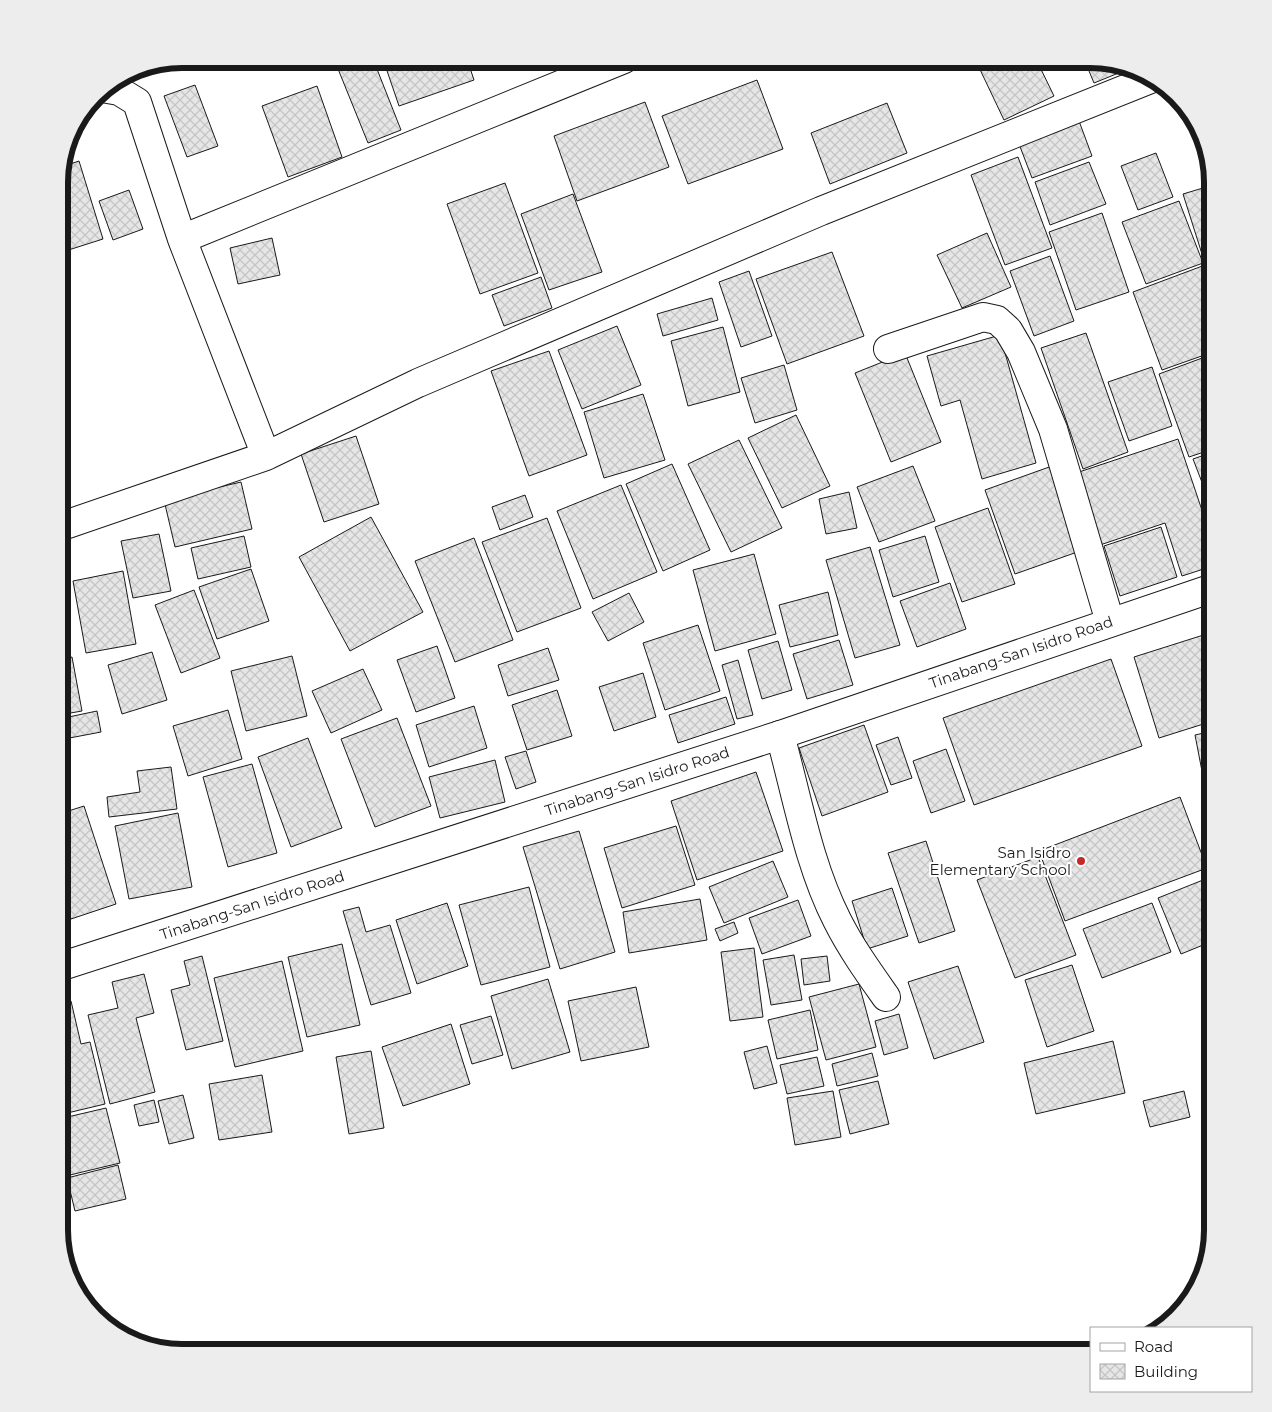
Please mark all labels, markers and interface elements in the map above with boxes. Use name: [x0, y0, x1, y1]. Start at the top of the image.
street label: Tinabang-San Isidro Road: [927, 612, 1115, 692]
street label: Tinabang-San Isidro Road: [542, 742, 732, 820]
place label: San Isidro Elementary School: [930, 843, 1071, 879]
marker: San Isidro Elementary School: [1075, 855, 1087, 867]
street label: Tinabang-San Isidro Road: [157, 866, 347, 944]
legend: [1090, 1327, 1252, 1392]
text: Road: [1134, 1337, 1173, 1356]
text: Building: [1134, 1362, 1198, 1381]

